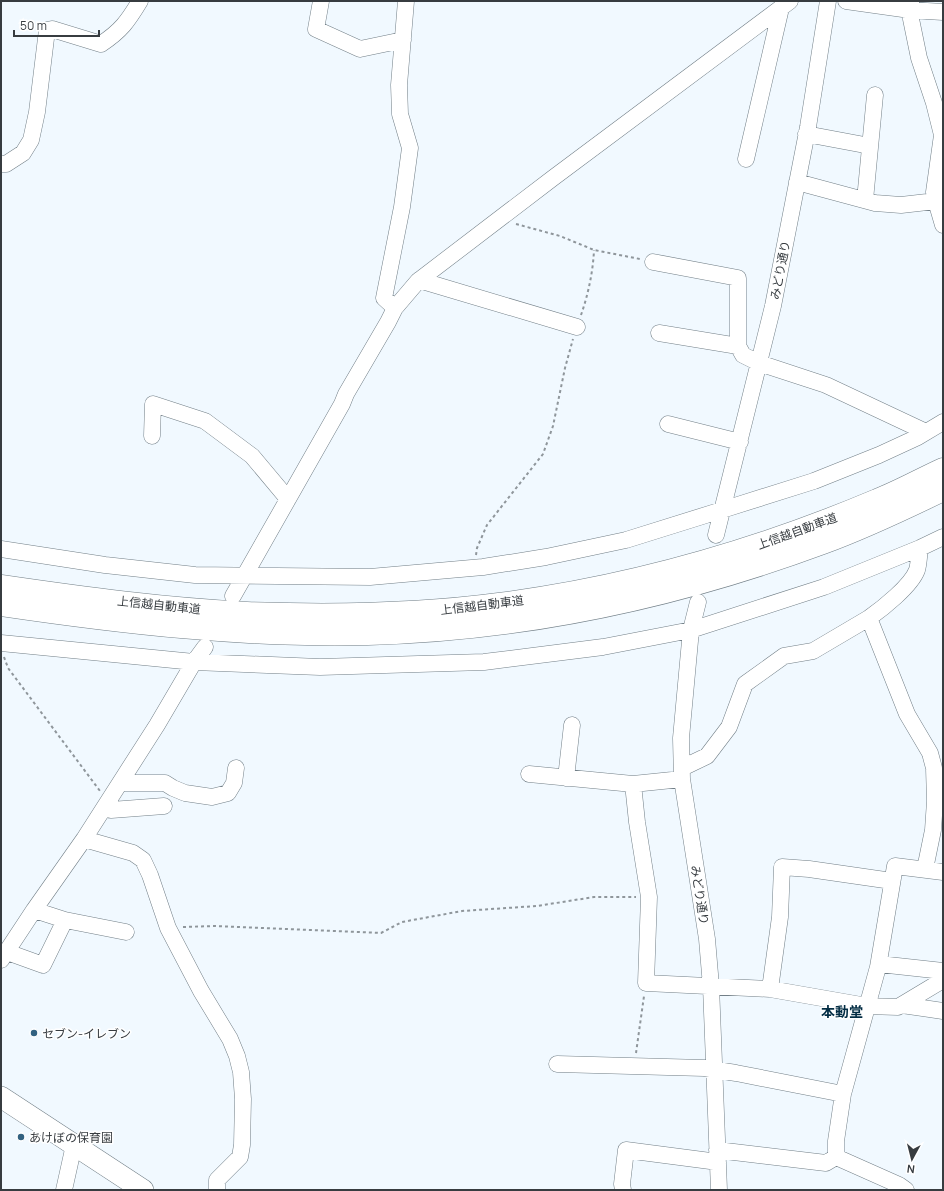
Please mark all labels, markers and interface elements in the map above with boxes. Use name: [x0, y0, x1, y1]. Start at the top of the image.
scale bar: [14, 12, 99, 38]
text: 50 m: [20, 17, 47, 34]
street label: みどり通り: [766, 239, 794, 301]
street label: 上信越自動車道: [755, 509, 839, 553]
street label: 上信越自動車道: [439, 591, 525, 619]
street label: 上信越自動車道: [116, 592, 202, 618]
street label: みどり通り: [687, 864, 713, 926]
district label: 本動堂: [821, 1002, 863, 1021]
place label: セブン-イレブン: [42, 1025, 131, 1042]
marker: セブン-イレブン: [29, 1028, 39, 1038]
place label: あけぼの保育園: [29, 1129, 113, 1146]
marker: あけぼの保育園: [16, 1132, 26, 1142]
north arrow: [892, 1139, 932, 1179]
text: N: [906, 1161, 916, 1177]

